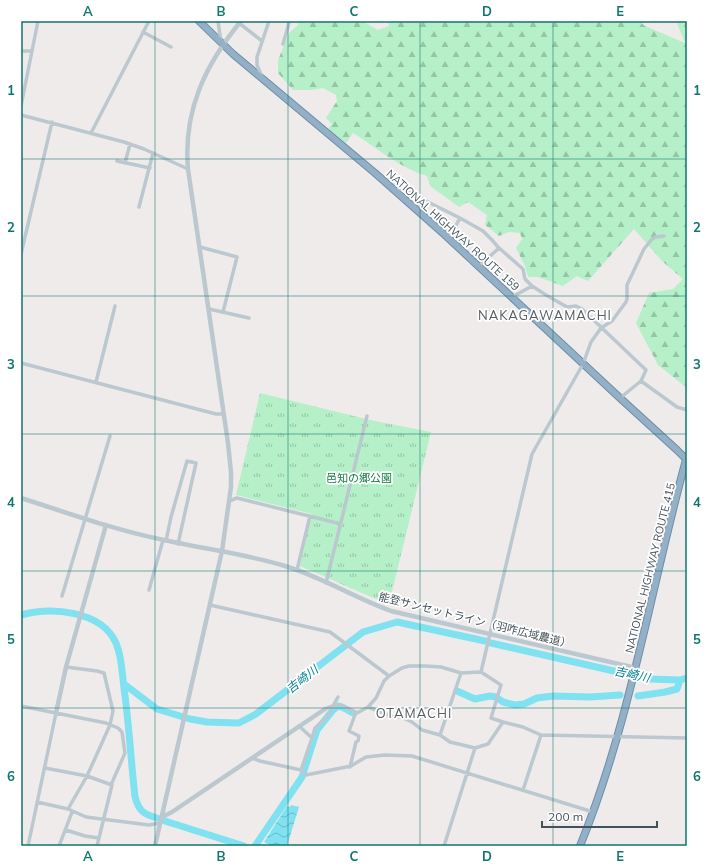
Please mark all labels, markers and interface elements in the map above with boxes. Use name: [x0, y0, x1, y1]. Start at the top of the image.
text: A: [83, 3, 93, 19]
text: B: [217, 3, 226, 19]
text: C: [350, 3, 359, 19]
text: D: [482, 3, 492, 19]
text: E: [616, 3, 624, 19]
text: 1: [7, 82, 15, 98]
text: 1: [693, 82, 701, 98]
street label: NATIONAL HIGHWAY ROUTE 159: [383, 166, 523, 294]
text: 2: [7, 219, 15, 235]
text: 2: [693, 219, 701, 235]
district label: NAKAGAWAMACHI: [478, 307, 612, 323]
text: 3: [7, 356, 15, 372]
text: 3: [693, 356, 701, 372]
park label: 邑知の郷公園: [326, 471, 392, 485]
street label: NATIONAL HIGHWAY ROUTE 415: [622, 481, 678, 654]
text: 4: [7, 494, 15, 510]
text: 4: [693, 494, 701, 510]
street label: 能登サンセットライン（羽咋広域農道）: [377, 589, 573, 651]
text: 5: [7, 631, 15, 647]
text: 5: [693, 631, 701, 647]
water label: 吉崎川: [283, 661, 322, 696]
water label: 吉崎川: [613, 663, 653, 685]
district label: OTAMACHI: [376, 705, 452, 721]
text: 6: [7, 768, 15, 784]
text: 6: [693, 768, 701, 784]
scale bar: [542, 803, 657, 829]
text: 200 m: [548, 809, 583, 824]
text: A: [83, 848, 93, 864]
text: B: [217, 848, 226, 864]
text: C: [350, 848, 359, 864]
text: D: [482, 848, 492, 864]
text: E: [616, 848, 624, 864]

